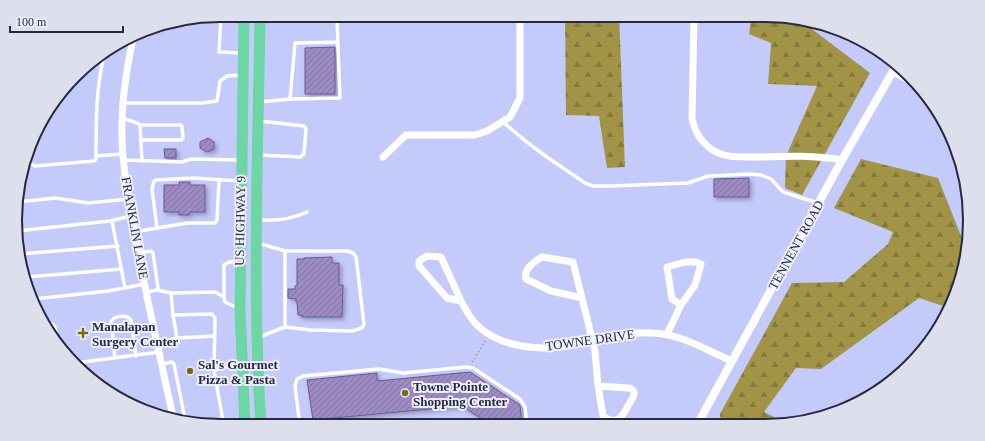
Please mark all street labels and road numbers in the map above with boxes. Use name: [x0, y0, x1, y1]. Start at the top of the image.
street label: FRANKLIN LANE: [119, 176, 151, 280]
street label: US HIGHWAY 9: [232, 176, 248, 266]
street label: TENNENT ROAD: [765, 198, 827, 292]
street label: TOWNE DRIVE: [545, 326, 635, 354]

